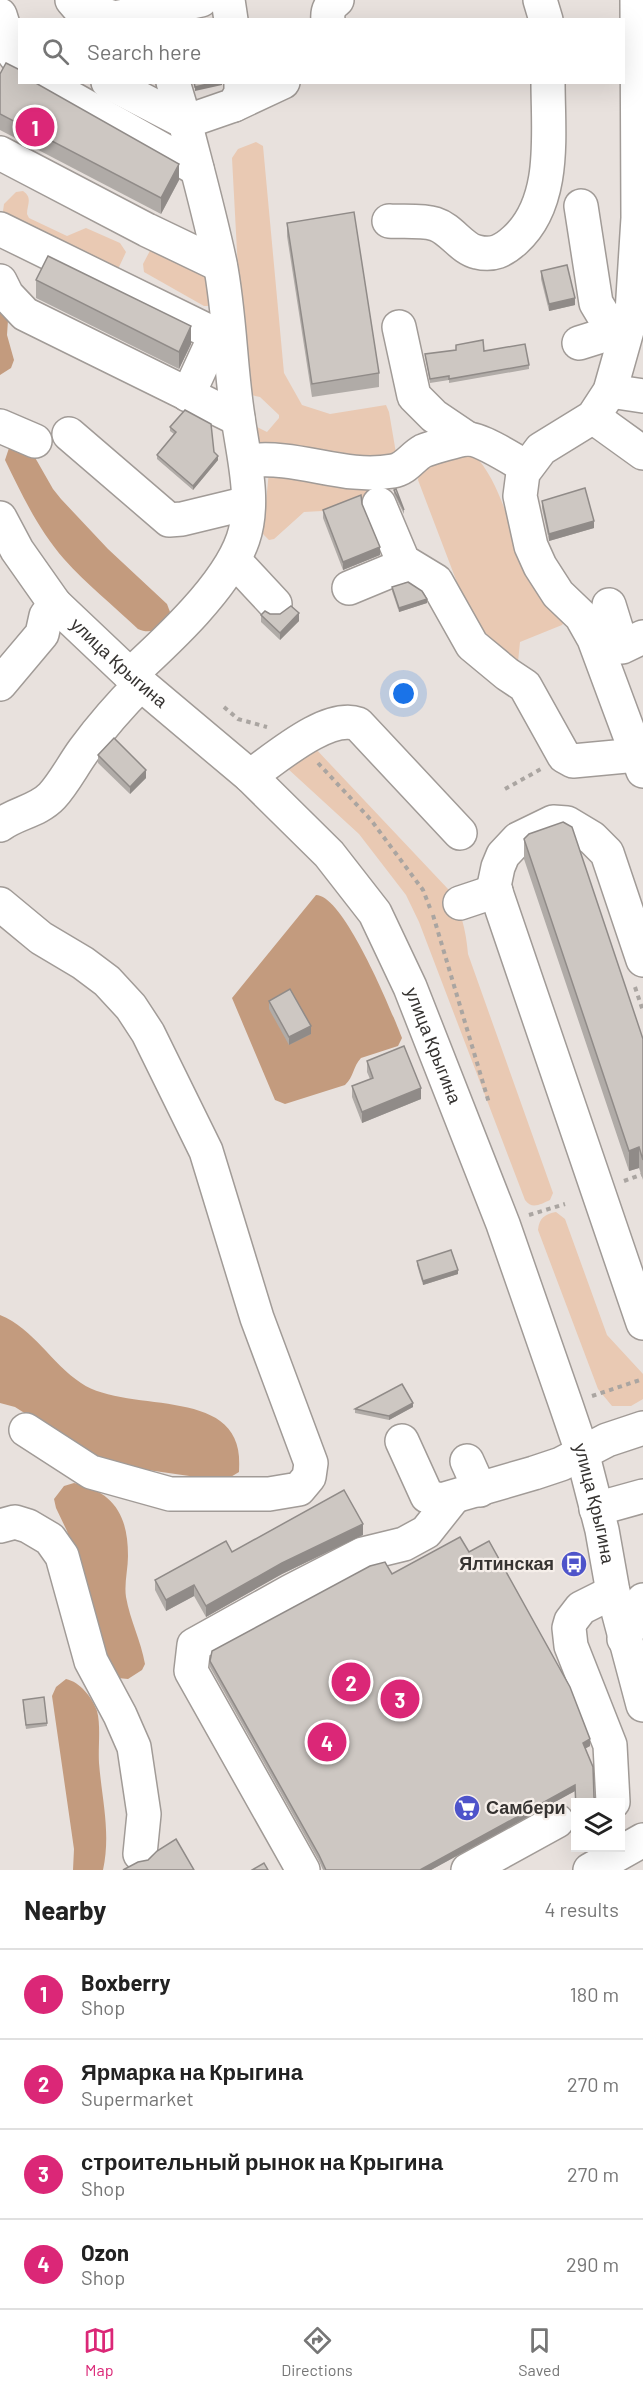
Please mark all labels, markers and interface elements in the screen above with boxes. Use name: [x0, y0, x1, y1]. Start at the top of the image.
search box: [18, 18, 625, 84]
icon: search: [39, 35, 72, 68]
text: Search here: [87, 38, 201, 64]
pin: 1: [15, 104, 54, 150]
street label: улица Крыгина: [66, 613, 173, 712]
your location: [389, 679, 418, 708]
street label: улица Крыгина: [401, 984, 467, 1107]
street label: улица Крыгина: [570, 1440, 620, 1566]
bus stop icon: Ялтинская: [559, 1549, 589, 1579]
place label: Ялтинская: [459, 1552, 554, 1574]
pin: 2: [332, 1660, 370, 1704]
pin: 3: [380, 1676, 420, 1722]
pin: 4: [308, 1720, 346, 1764]
supermarket icon: Самбери: [452, 1793, 482, 1823]
place label: Самбери: [486, 1796, 566, 1818]
map controls: [571, 1798, 625, 1852]
button: layers: [571, 1798, 625, 1852]
text: Nearby: [24, 1894, 106, 1925]
text: 4 results: [544, 1897, 619, 1921]
text: Boxberry: [81, 1969, 171, 1995]
text: 1: [40, 1982, 47, 2006]
text: 180 m: [570, 1982, 619, 2006]
text: Shop: [81, 1995, 125, 2019]
text: Ярмарка на Крыгина: [81, 2058, 303, 2084]
text: 2: [38, 2072, 49, 2096]
text: 270 m: [567, 2072, 619, 2096]
text: Supermarket: [81, 2086, 194, 2110]
text: строительный рынок на Крыгина: [81, 2148, 443, 2174]
text: 3: [38, 2162, 49, 2186]
text: 270 m: [567, 2162, 619, 2186]
text: Shop: [81, 2176, 125, 2200]
text: Ozon: [81, 2239, 129, 2265]
text: 4: [37, 2252, 50, 2276]
text: 290 m: [566, 2252, 619, 2276]
text: Shop: [81, 2265, 125, 2289]
tab: Map: [83, 2324, 116, 2379]
tab: Directions: [281, 2324, 353, 2379]
tab: Saved: [518, 2324, 560, 2379]

